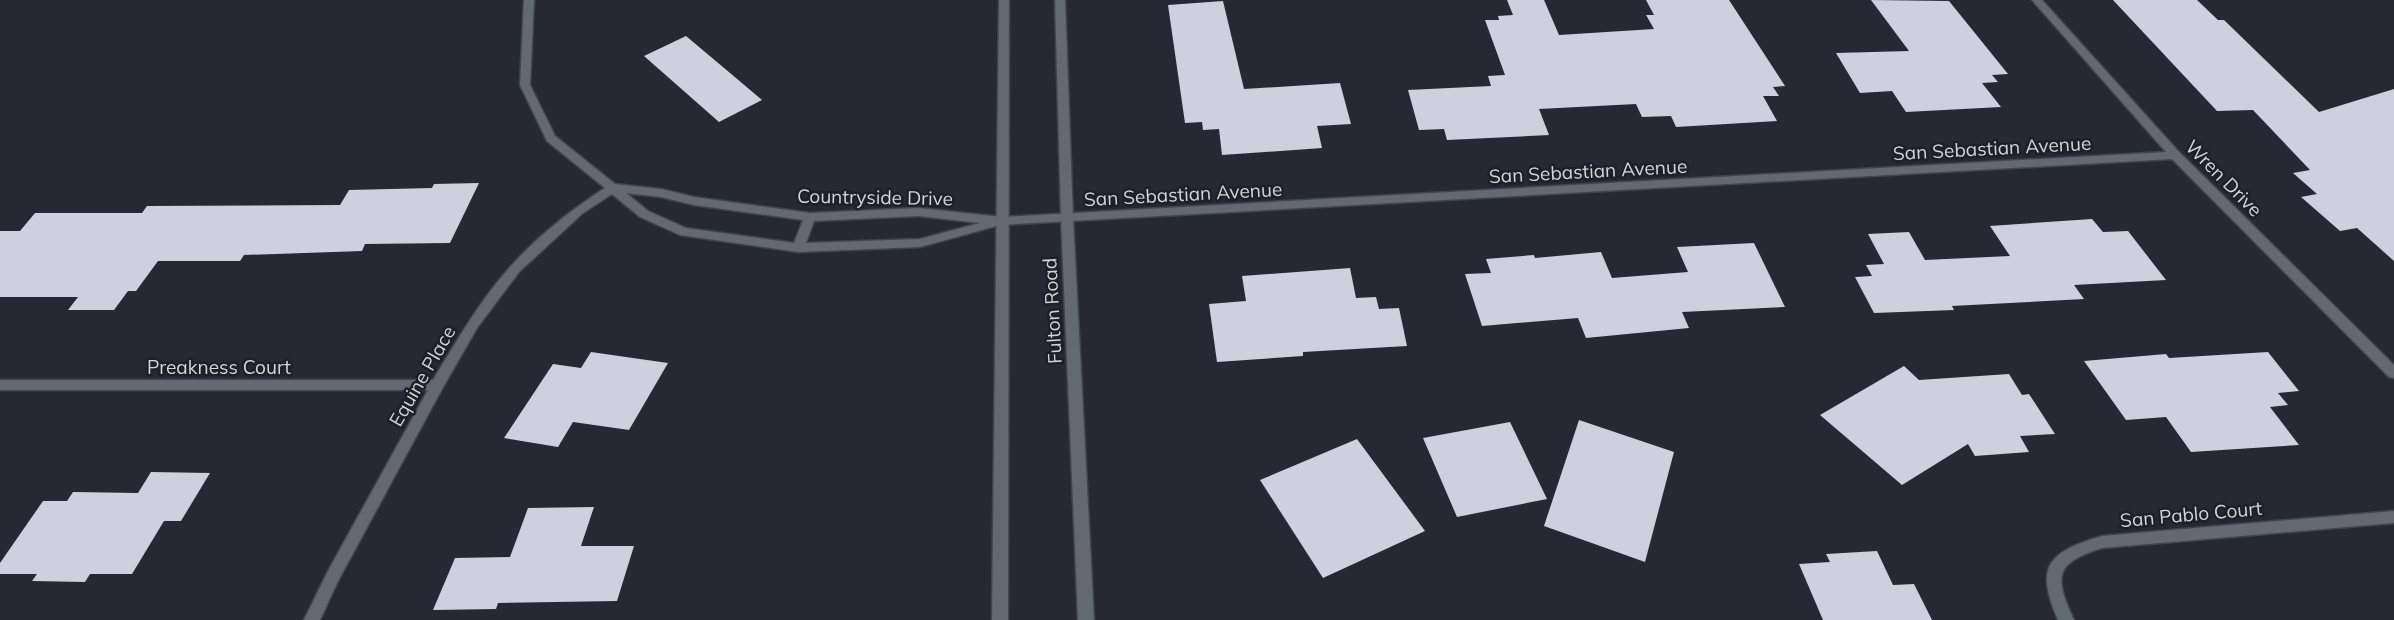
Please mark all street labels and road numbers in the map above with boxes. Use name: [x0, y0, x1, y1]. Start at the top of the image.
street label: San Sebastian Avenue: [1892, 131, 2092, 165]
street label: Wren Drive: [2180, 134, 2268, 222]
street label: San Sebastian Avenue: [1488, 154, 1688, 188]
street label: San Sebastian Avenue: [1083, 177, 1283, 211]
street label: Countryside Drive: [797, 184, 953, 210]
street label: Fulton Road: [1037, 257, 1067, 365]
street label: Equine Place: [384, 321, 460, 431]
street label: Preakness Court: [147, 355, 291, 379]
street label: San Pablo Court: [2119, 496, 2263, 532]

